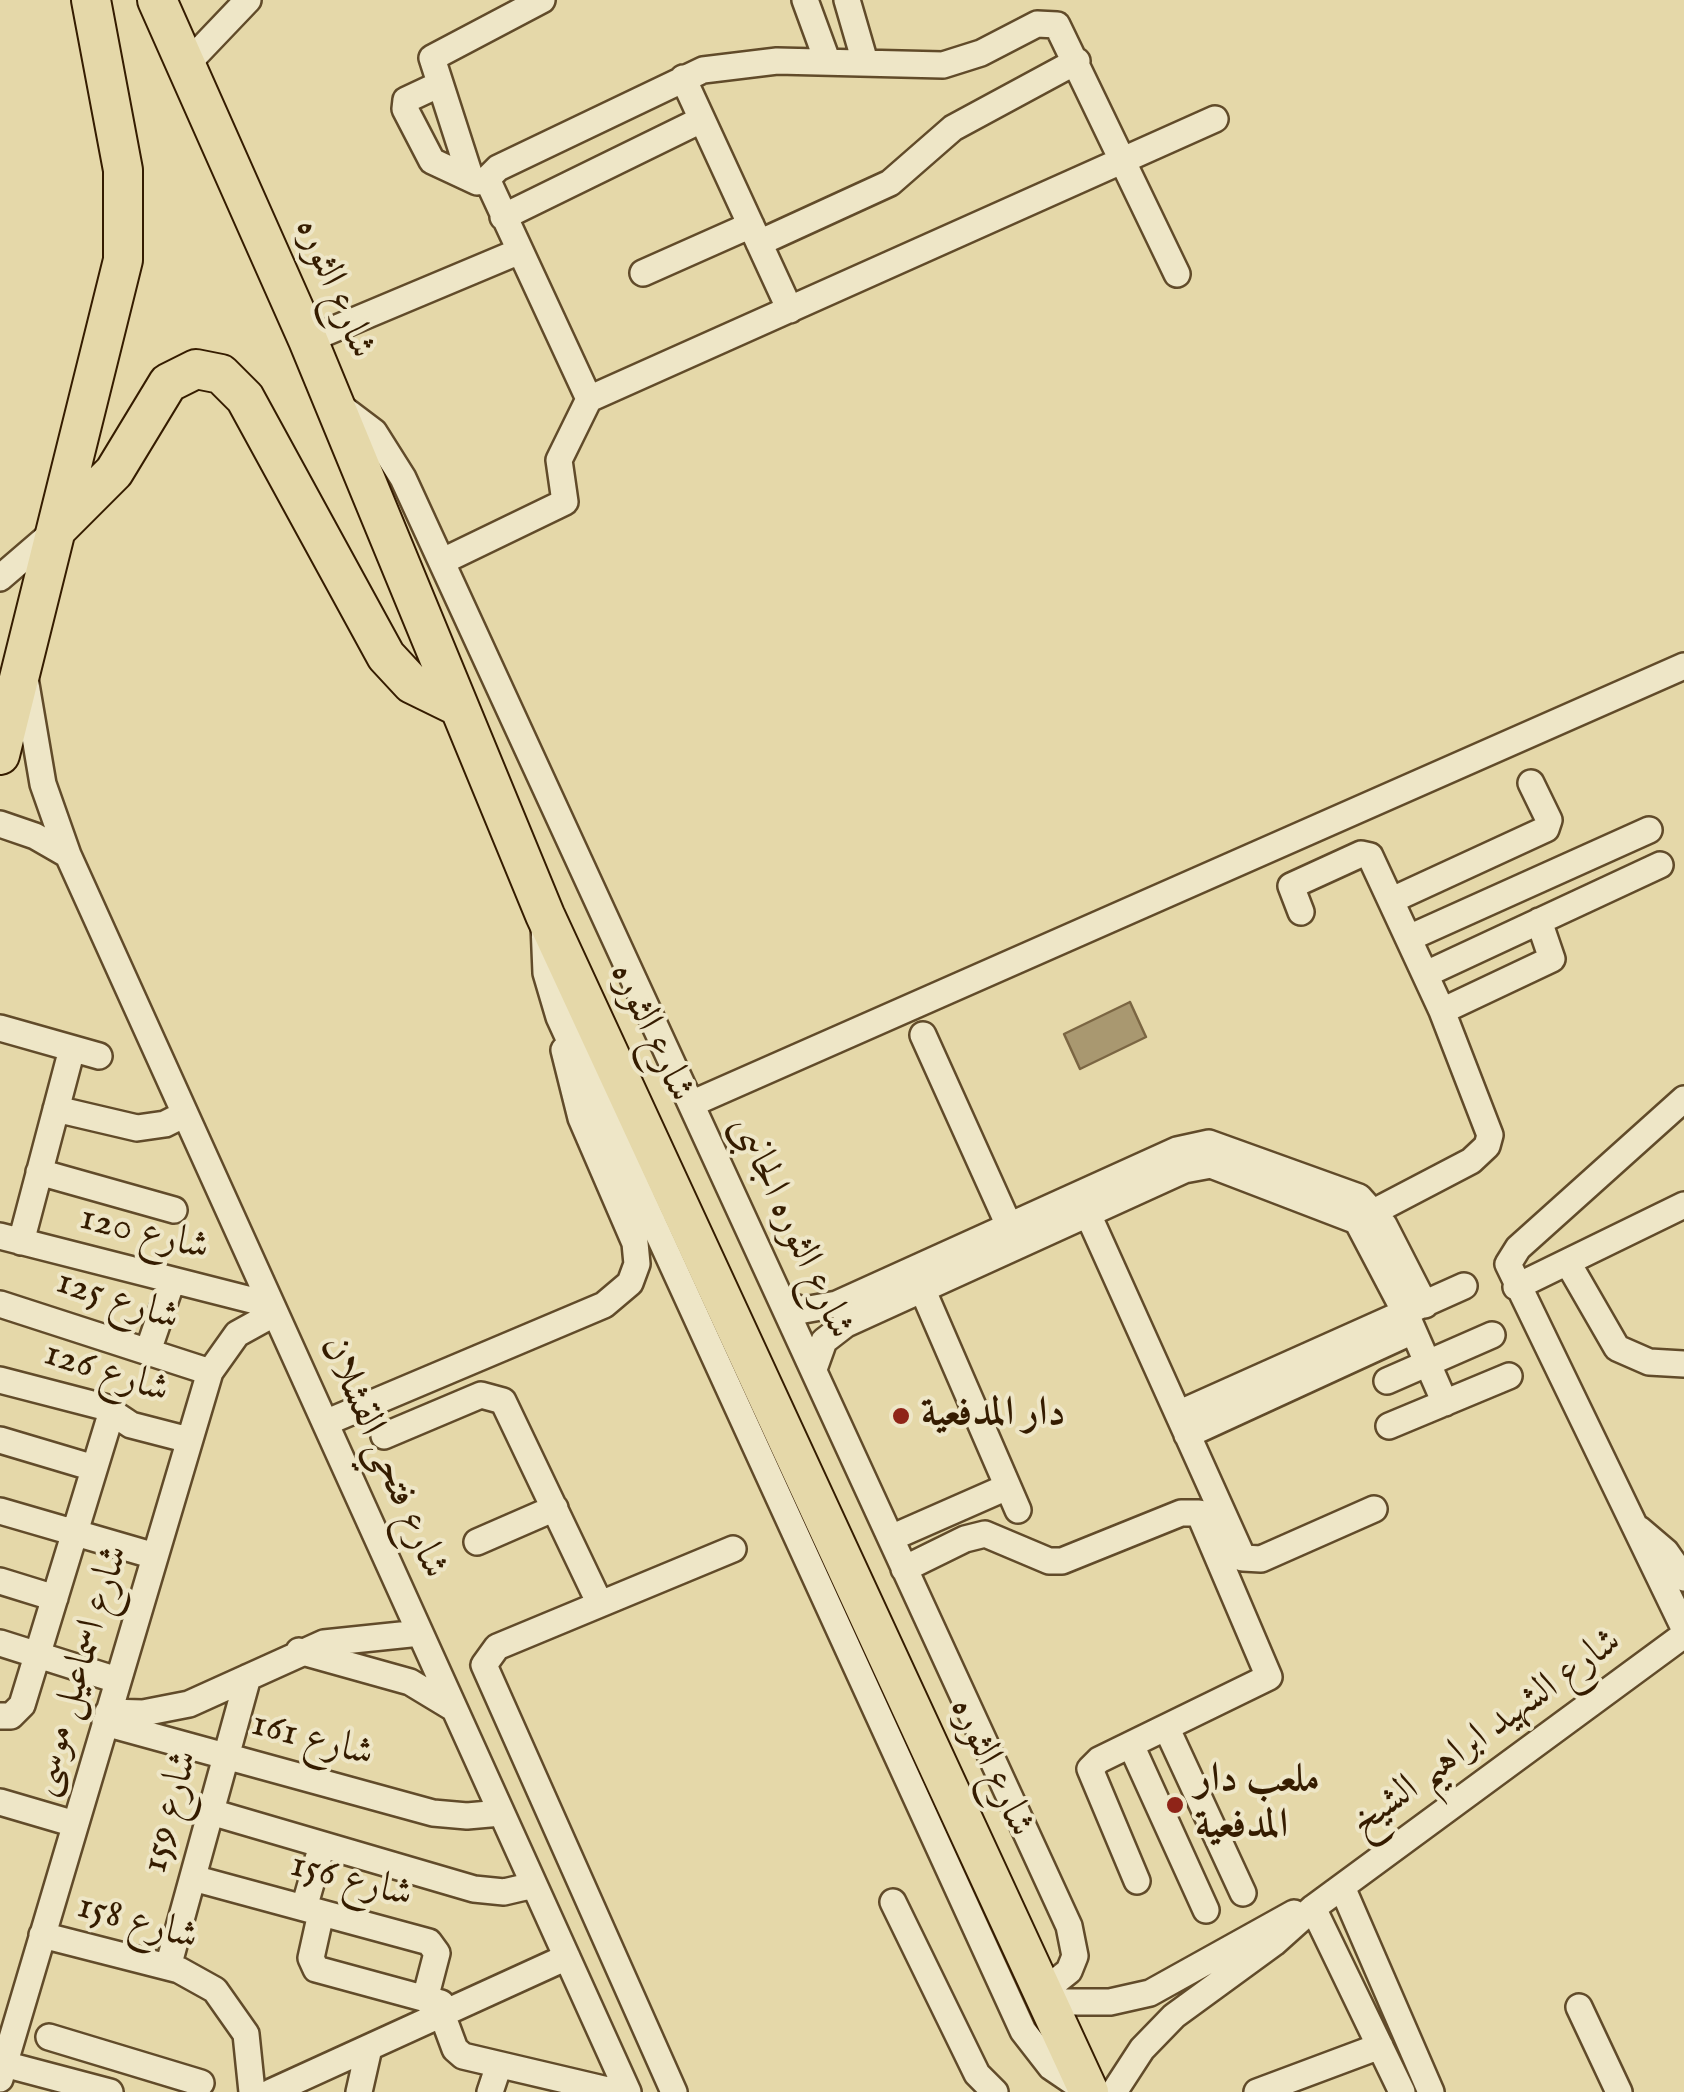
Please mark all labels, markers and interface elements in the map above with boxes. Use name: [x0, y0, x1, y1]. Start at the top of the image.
street label: شارع الثوره: [282, 211, 384, 367]
street label: شارع الثوره: [597, 956, 703, 1110]
street label: شارع الثوره الجانبى: [717, 1109, 863, 1347]
street label: شارع 120: [74, 1196, 214, 1274]
street label: شارع 125: [50, 1260, 184, 1344]
street label: شارع فتحي القشلان: [307, 1329, 457, 1587]
street label: شارع 126: [37, 1331, 175, 1417]
place label: دار المدفعية: [921, 1392, 1065, 1440]
marker: دار المدفعية: [890, 1405, 912, 1427]
street label: شارع اسماعيل موسى: [20, 1540, 142, 1802]
street label: شارع الشهيد ابراهيم الشيخ: [1342, 1619, 1632, 1849]
street label: شارع الثوره: [937, 1691, 1043, 1845]
street label: شارع 161: [246, 1702, 378, 1780]
street label: شارع 159: [133, 1745, 211, 1879]
place label: ملعب دار المدفعية: [1195, 1758, 1320, 1852]
marker: ملعب دار المدفعية: [1164, 1794, 1186, 1816]
street label: شارع 156: [285, 1843, 417, 1921]
street label: شارع 158: [71, 1884, 203, 1964]

